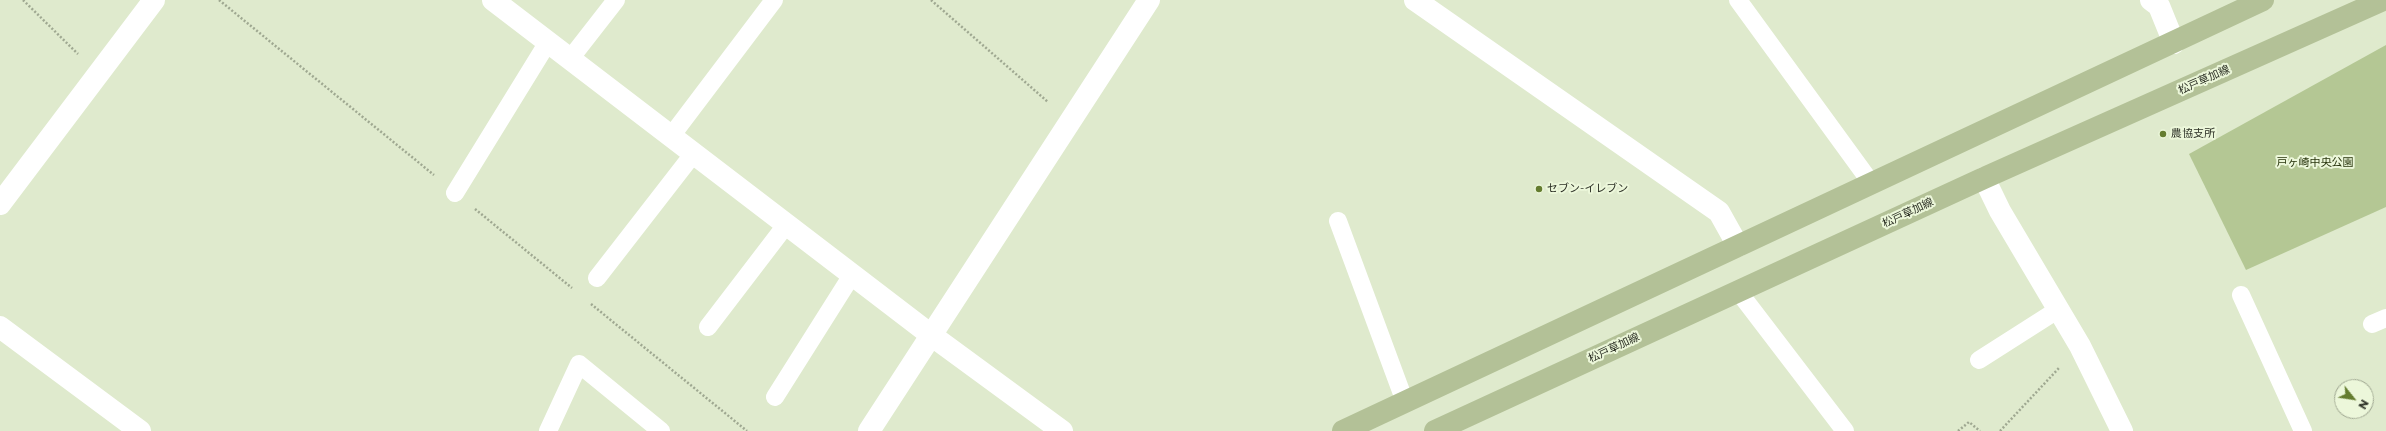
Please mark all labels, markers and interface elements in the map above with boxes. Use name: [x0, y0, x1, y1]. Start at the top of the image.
street label: 松戸草加線: [2176, 63, 2232, 97]
place label: 農協支所: [2171, 127, 2215, 141]
marker: 農協支所: [2158, 129, 2168, 139]
park label: 戸ヶ崎中央公園: [2277, 156, 2353, 170]
place label: セブン-イレブン: [1547, 182, 1628, 196]
marker: セブン-イレブン: [1534, 184, 1544, 194]
street label: 松戸草加線: [1880, 195, 1936, 231]
street label: 松戸草加線: [1586, 330, 1642, 366]
north arrow: [2334, 379, 2374, 419]
text: N: [2355, 397, 2372, 412]

